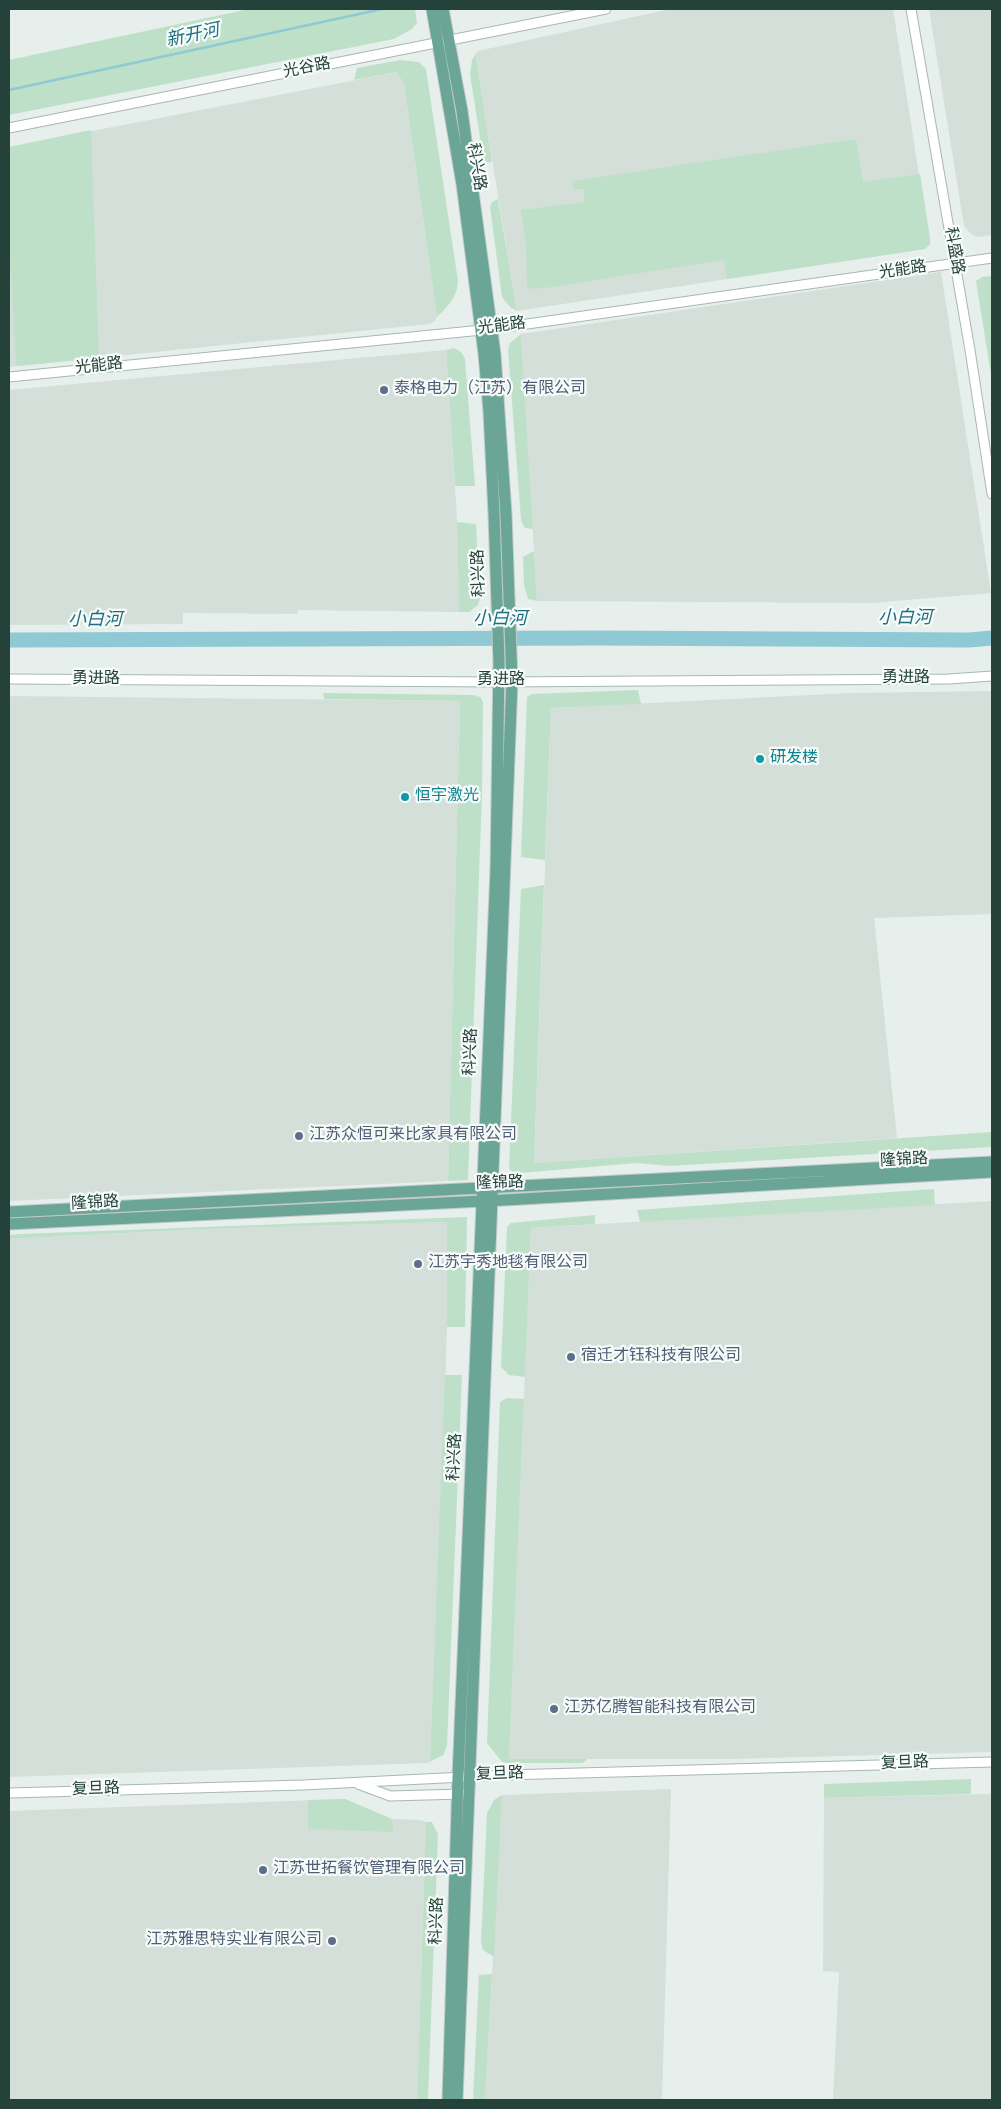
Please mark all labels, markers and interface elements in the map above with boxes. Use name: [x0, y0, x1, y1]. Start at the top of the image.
water label: 新开河: [164, 21, 222, 53]
street label: 光谷路: [282, 55, 332, 83]
street label: 科兴路: [462, 142, 488, 192]
street label: 科盛路: [939, 226, 967, 276]
street label: 光能路: [878, 258, 928, 284]
street label: 光能路: [477, 315, 527, 339]
street label: 光能路: [74, 355, 124, 379]
place label: 泰格电力（江苏）有限公司: [394, 380, 586, 400]
marker: 泰格电力（江苏）有限公司: [378, 384, 390, 396]
street label: 科兴路: [470, 549, 490, 597]
water label: 小白河: [878, 608, 932, 630]
water label: 小白河: [473, 609, 527, 631]
water label: 小白河: [68, 610, 122, 632]
street label: 勇进路: [882, 669, 930, 689]
street label: 勇进路: [72, 670, 120, 690]
street label: 勇进路: [477, 671, 525, 691]
place label: 研发楼: [770, 749, 818, 769]
marker: 研发楼: [754, 753, 766, 765]
place label: 恒宇激光: [415, 787, 479, 807]
marker: 恒宇激光: [399, 791, 411, 803]
street label: 科兴路: [462, 1028, 482, 1076]
place label: 江苏众恒可来比家具有限公司: [309, 1126, 517, 1146]
marker: 江苏众恒可来比家具有限公司: [293, 1130, 305, 1142]
street label: 隆锦路: [880, 1150, 928, 1172]
street label: 隆锦路: [476, 1174, 524, 1194]
street label: 隆锦路: [71, 1193, 119, 1215]
place label: 江苏宇秀地毯有限公司: [428, 1254, 588, 1274]
marker: 江苏宇秀地毯有限公司: [412, 1258, 424, 1270]
place label: 宿迁才钰科技有限公司: [581, 1347, 741, 1367]
marker: 宿迁才钰科技有限公司: [565, 1351, 577, 1363]
street label: 科兴路: [445, 1433, 467, 1481]
place label: 江苏亿腾智能科技有限公司: [564, 1699, 756, 1719]
marker: 江苏亿腾智能科技有限公司: [548, 1703, 560, 1715]
street label: 复旦路: [881, 1754, 929, 1774]
street label: 复旦路: [476, 1765, 524, 1785]
street label: 复旦路: [72, 1780, 120, 1800]
place label: 江苏世拓餐饮管理有限公司: [273, 1860, 465, 1880]
marker: 江苏世拓餐饮管理有限公司: [257, 1864, 269, 1876]
street label: 科兴路: [428, 1897, 448, 1945]
place label: 江苏雅思特实业有限公司: [146, 1931, 322, 1951]
marker: 江苏雅思特实业有限公司: [326, 1935, 338, 1947]

